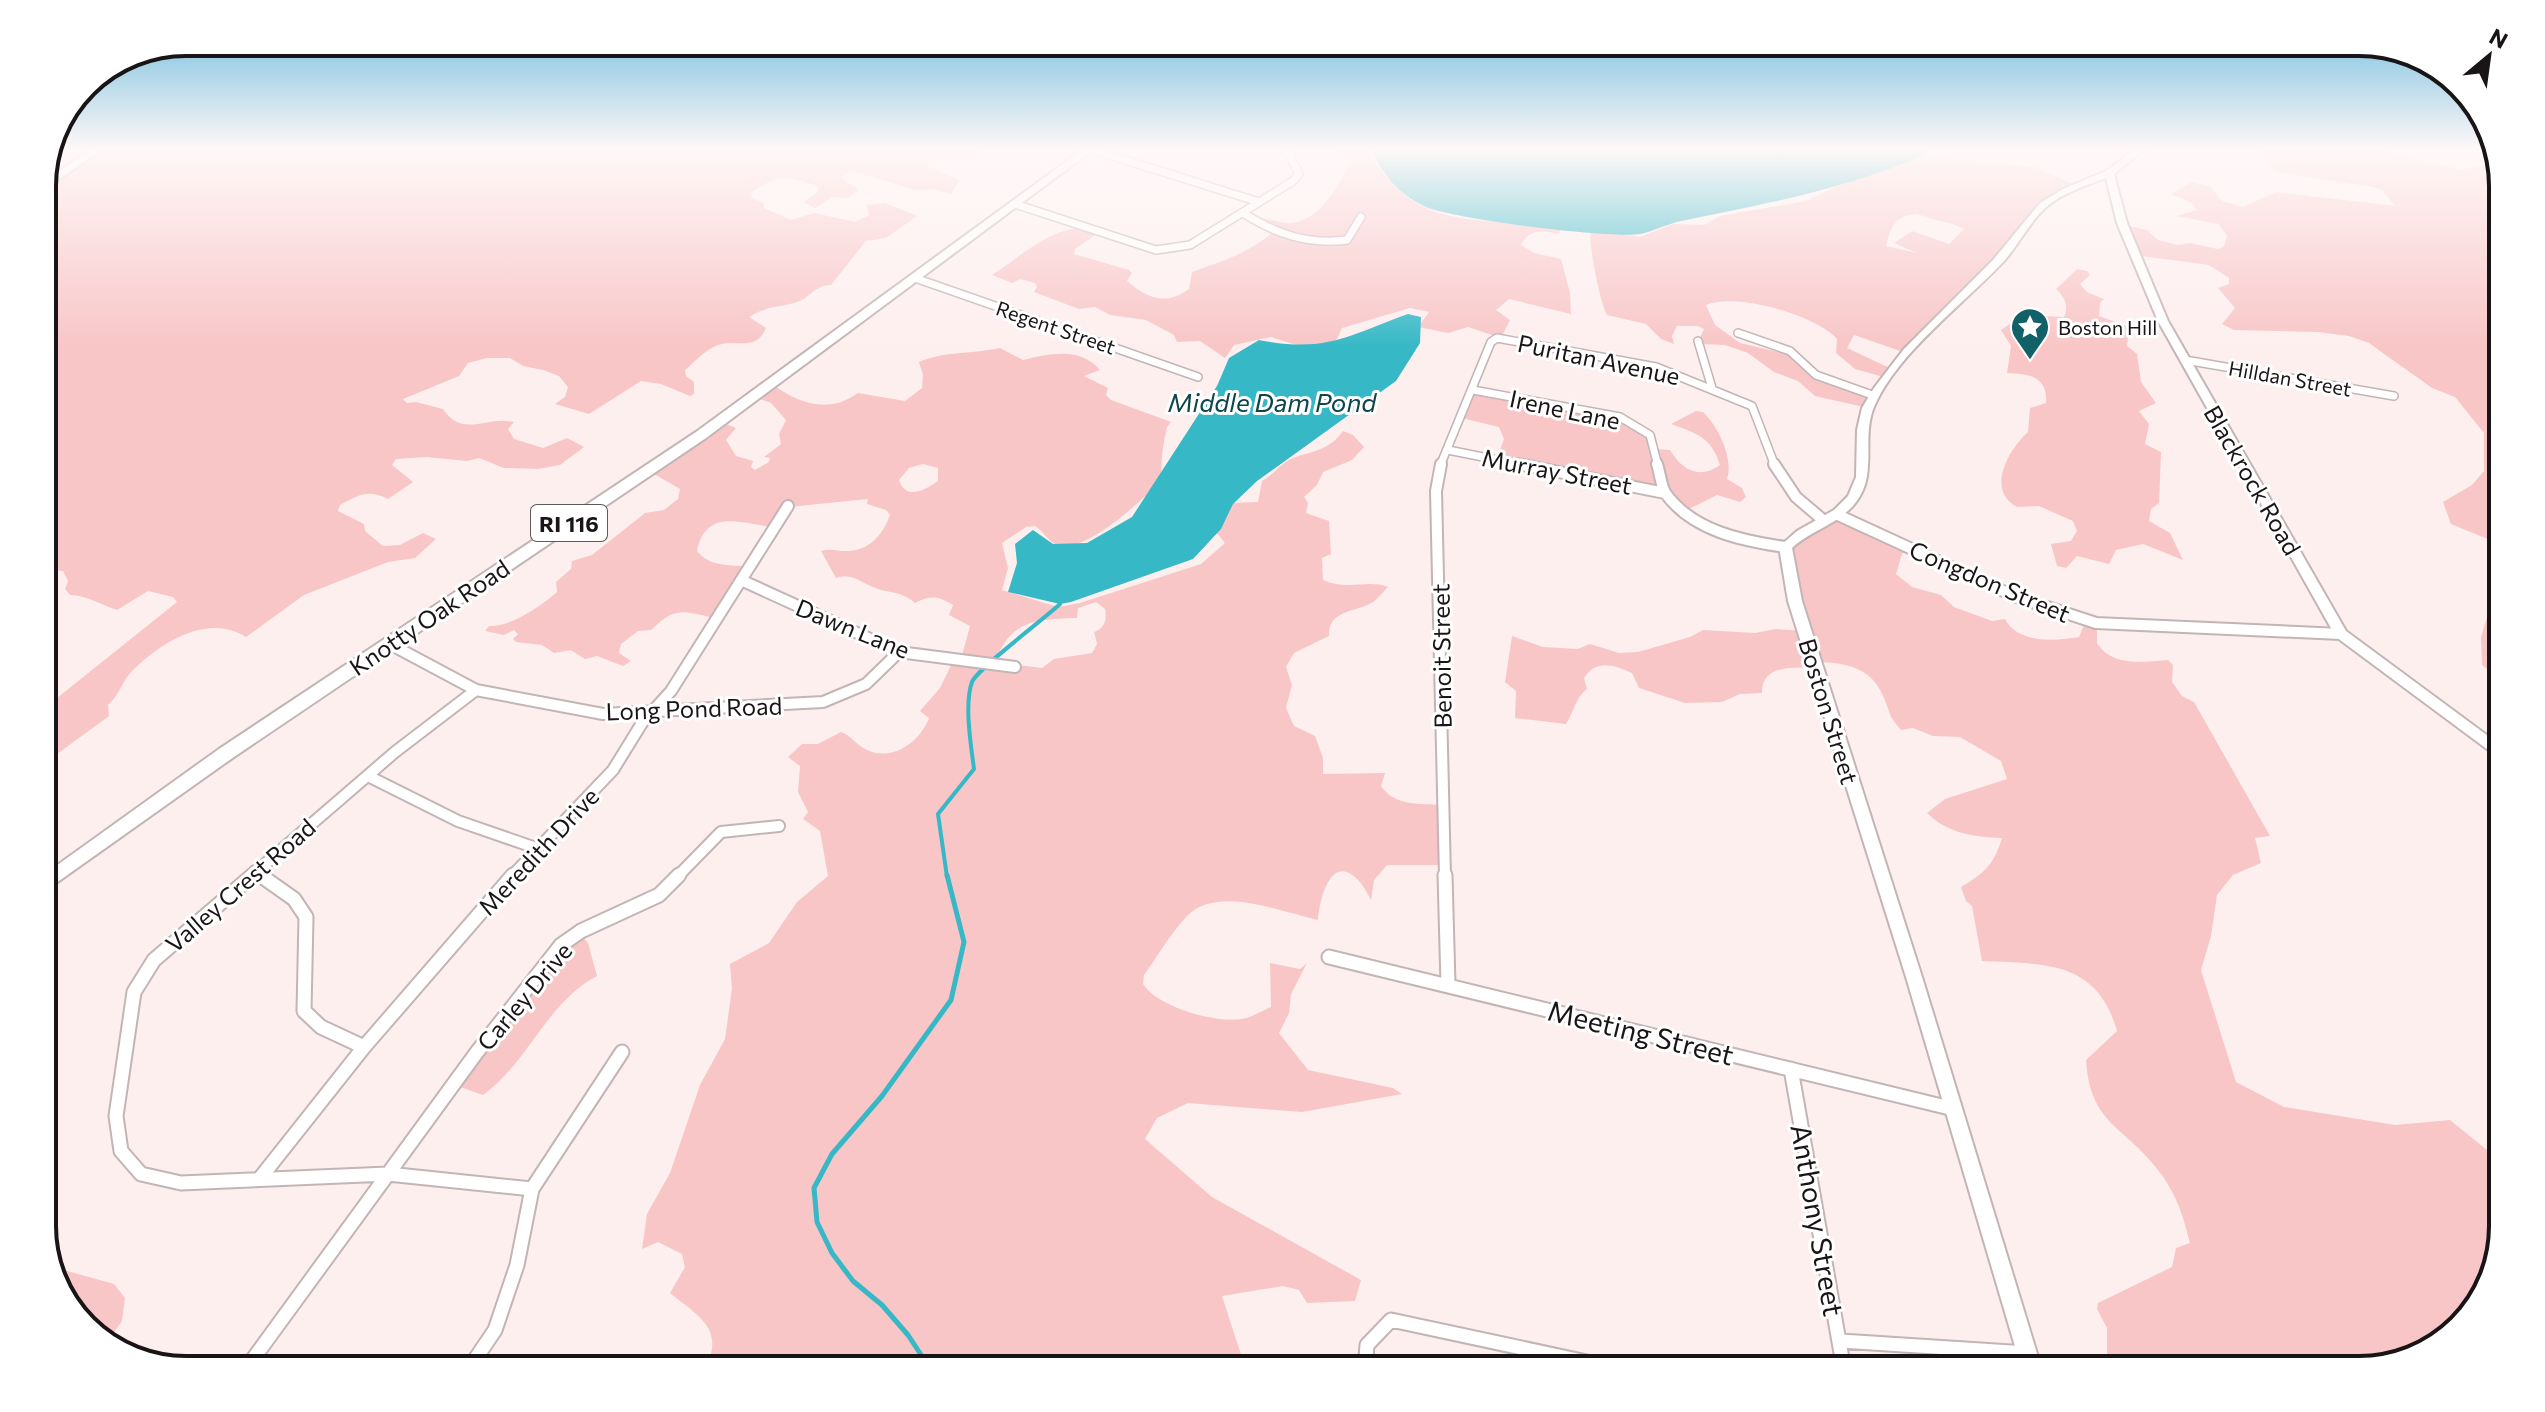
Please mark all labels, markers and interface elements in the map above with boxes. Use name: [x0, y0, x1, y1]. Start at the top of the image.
north arrow: [2449, 16, 2529, 96]
text: N: [2485, 22, 2513, 54]
street label: Regent Street: [993, 295, 1119, 359]
place icon: Boston Hill: [2009, 306, 2051, 361]
place label: Boston Hill: [2058, 315, 2157, 339]
street label: Puritan Avenue: [1515, 328, 1683, 390]
street label: Hilldan Street: [2227, 355, 2353, 401]
street label: Irene Lane: [1507, 383, 1623, 435]
water label: Middle Dam Pond: [1168, 386, 1377, 417]
street label: Blackrock Road: [2198, 400, 2308, 560]
street label: Murray Street: [1479, 442, 1635, 500]
road number: RI 116: [531, 505, 607, 541]
street label: Congdon Street: [1905, 534, 2075, 628]
street label: Knotty Oak Road: [344, 553, 514, 681]
street label: Benoit Street: [1425, 583, 1457, 729]
street label: Dawn Lane: [792, 592, 914, 664]
street label: Boston Street: [1793, 635, 1865, 787]
street label: Long Pond Road: [605, 690, 783, 726]
street label: Meredith Drive: [472, 781, 604, 921]
street label: Valley Crest Road: [159, 812, 321, 958]
street label: Carley Drive: [470, 936, 578, 1056]
street label: Meeting Street: [1544, 992, 1738, 1072]
street label: Anthony Street: [1784, 1121, 1852, 1319]

